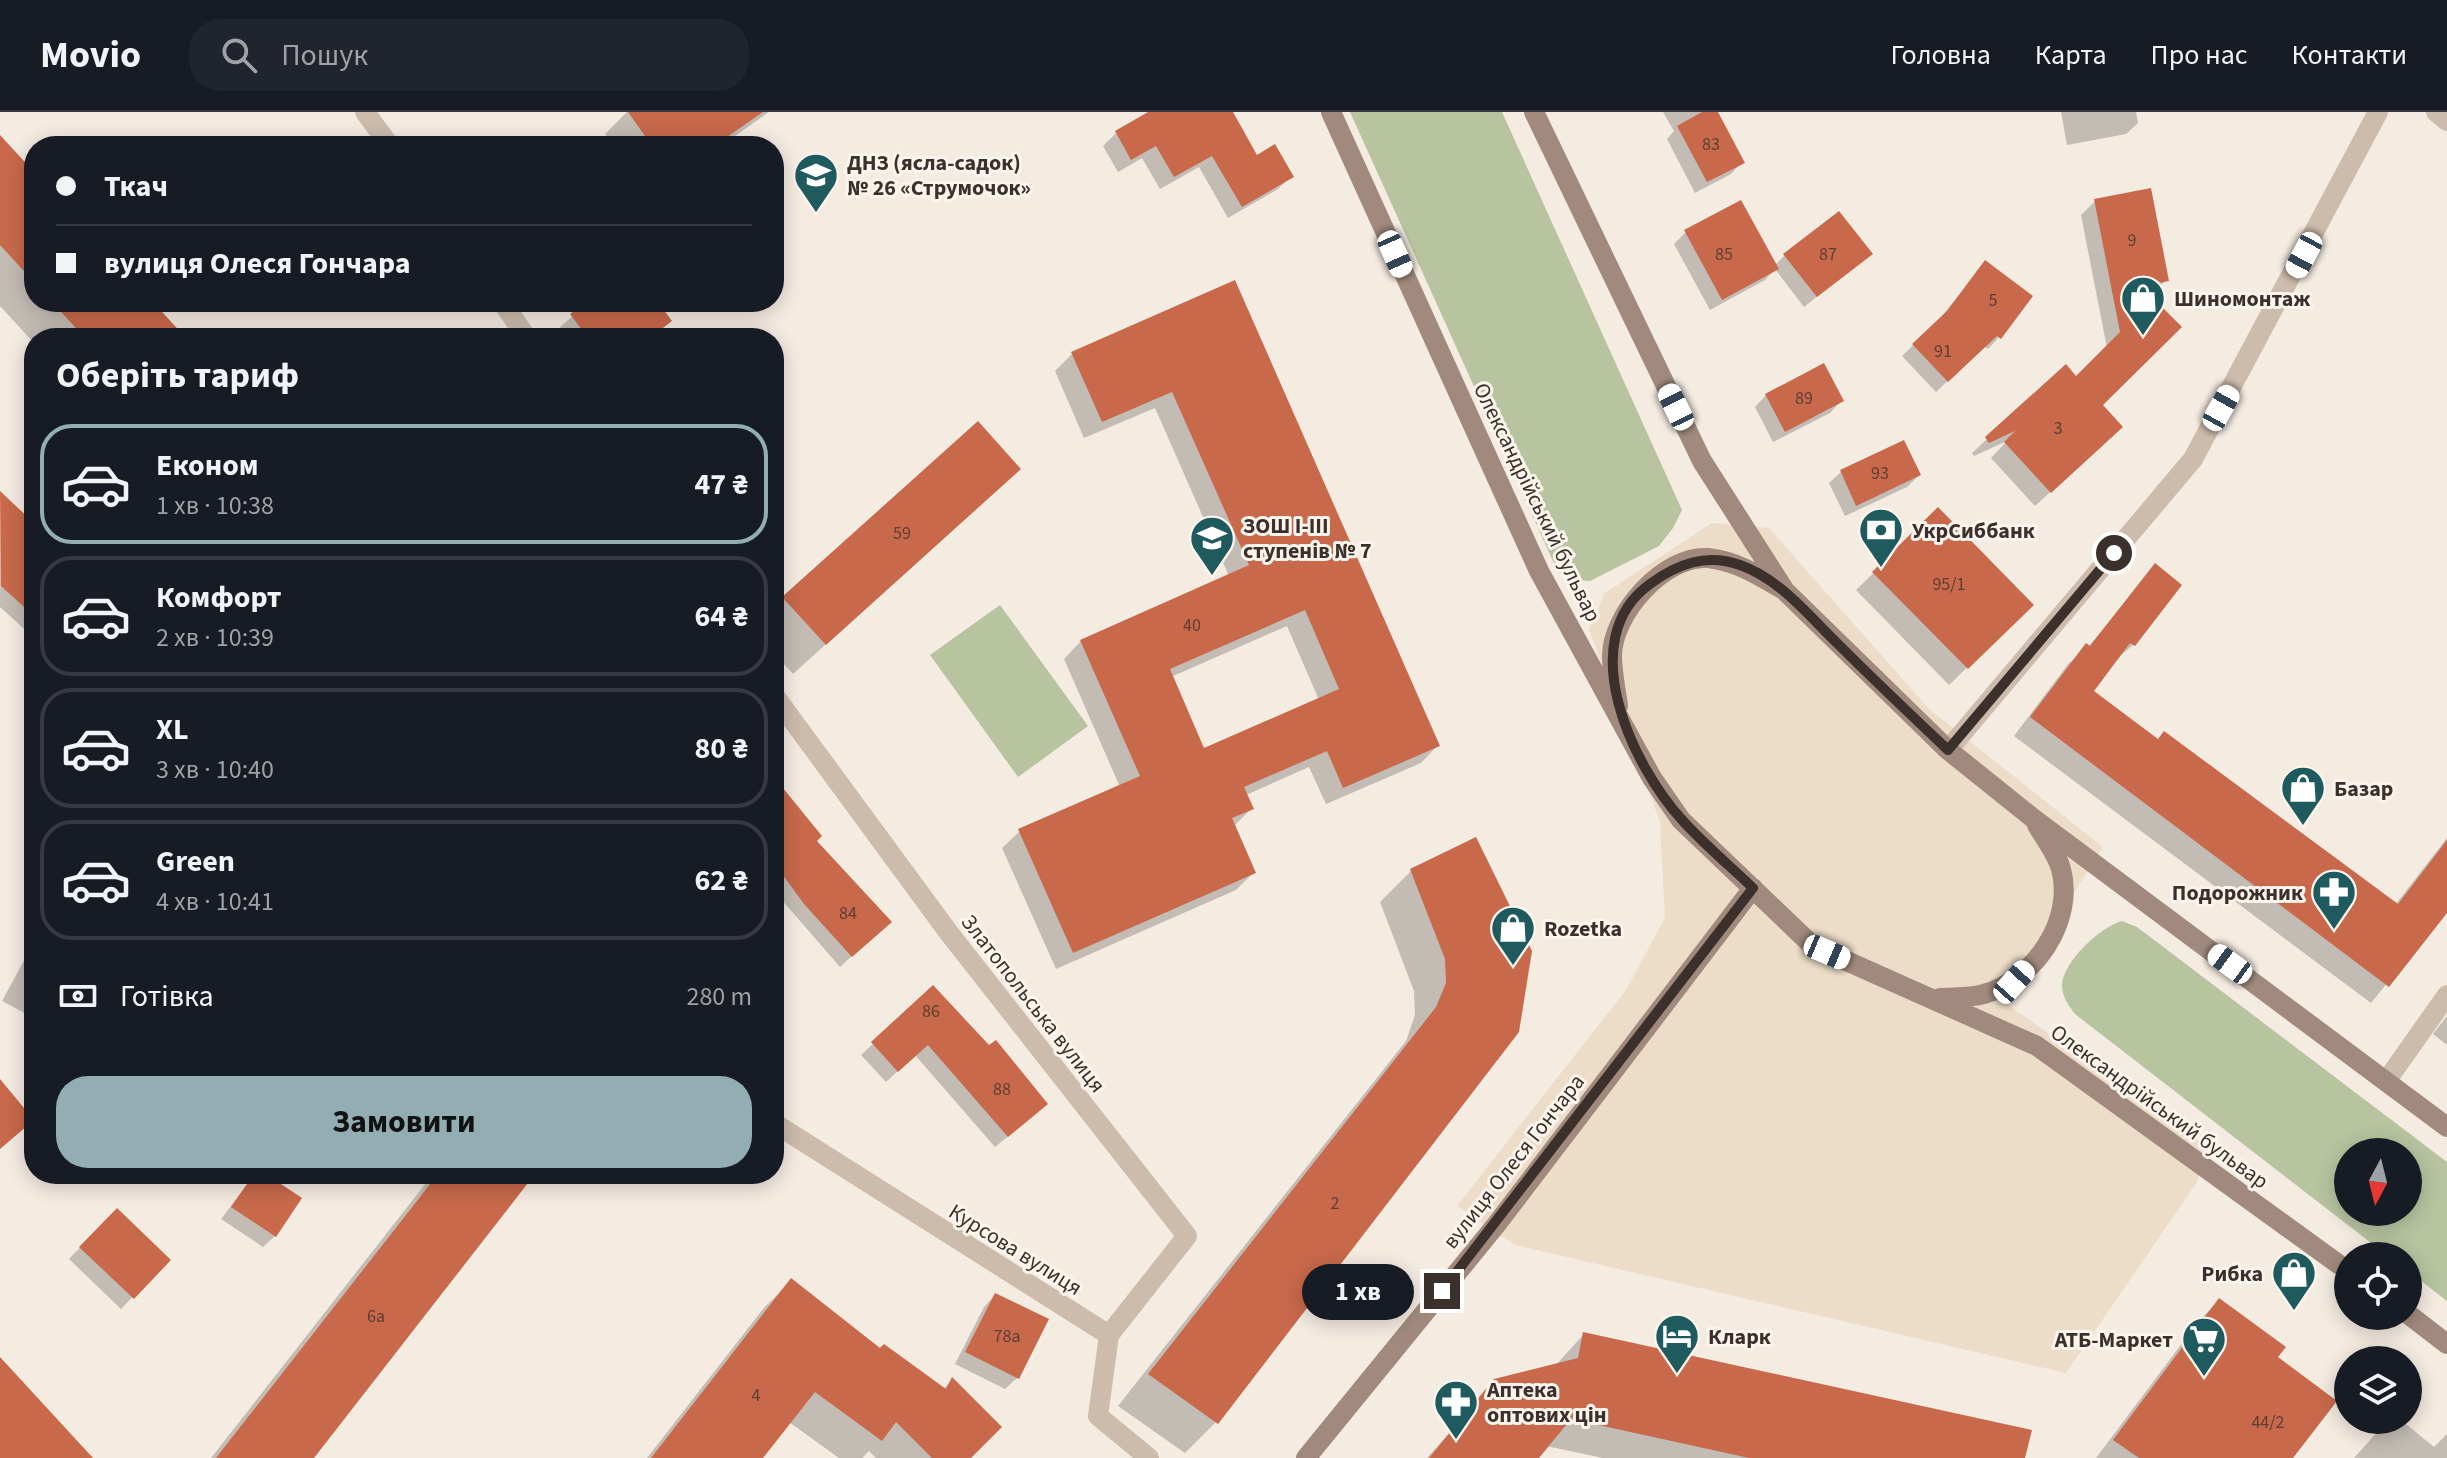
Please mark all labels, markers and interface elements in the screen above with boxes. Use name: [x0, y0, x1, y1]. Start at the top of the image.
search box: [189, 19, 749, 91]
text: Movio: [40, 28, 141, 82]
icon: search: [217, 33, 261, 77]
text: Пошук: [281, 34, 368, 77]
text: Головна: [1891, 35, 1991, 75]
text: Карта: [2035, 35, 2107, 75]
text: Про нас: [2151, 35, 2248, 75]
text: Контакти: [2292, 35, 2407, 75]
house number: 83: [1702, 132, 1720, 157]
place label: ДНЗ (ясла-садок) № 26 «Струмочок»: [847, 147, 1031, 204]
school or university icon: ДНЗ (ясла-садок) № 26 «Струмочок»: [792, 151, 840, 214]
text: Ткач: [104, 165, 168, 208]
car: [1374, 227, 1416, 281]
house number: 9: [2128, 228, 2137, 253]
car: [2282, 228, 2326, 282]
text: вулиця Олеся Гончара: [104, 242, 411, 285]
house number: 85: [1715, 242, 1733, 267]
house number: 87: [1819, 242, 1837, 267]
shop icon: Шиномонтаж: [2119, 274, 2167, 337]
place label: Шиномонтаж: [2174, 283, 2310, 315]
house number: 5: [1989, 288, 1998, 313]
house number: 91: [1934, 339, 1952, 364]
text: Оберіть тариф: [56, 350, 299, 401]
street label: Олександрійський бульвар: [1465, 377, 1609, 627]
car: [1655, 380, 1697, 434]
car: [2199, 381, 2243, 435]
house number: 89: [1795, 386, 1813, 411]
house number: 3: [2054, 416, 2063, 441]
text: Економ: [156, 444, 259, 487]
icon: car: [60, 448, 132, 520]
house number: 93: [1871, 461, 1889, 486]
text: 47 ₴: [694, 463, 748, 506]
text: 1 хв · 10:38: [156, 487, 274, 524]
bank icon: УкрСиббанк: [1857, 506, 1905, 569]
place label: ЗОШ І-ІІІ ступенів № 7: [1243, 510, 1372, 567]
school or university icon: ЗОШ І-ІІІ ступенів № 7: [1188, 514, 1236, 577]
place label: УкрСиббанк: [1912, 515, 2035, 547]
house number: 59: [893, 521, 911, 546]
route start: [2096, 535, 2132, 571]
house number: 95/1: [1932, 572, 1966, 597]
text: Комфорт: [156, 576, 282, 619]
icon: car: [60, 580, 132, 652]
text: 64 ₴: [694, 595, 748, 638]
house number: 40: [1183, 613, 1201, 638]
text: 2 хв · 10:39: [156, 619, 274, 656]
text: XL: [156, 708, 189, 751]
icon: car: [60, 712, 132, 784]
text: 80 ₴: [694, 727, 748, 770]
text: 3 хв · 10:40: [156, 751, 274, 788]
shop icon: Базар: [2279, 764, 2327, 827]
place label: Базар: [2334, 773, 2393, 805]
text: Green: [156, 840, 235, 883]
icon: car: [60, 844, 132, 916]
text: 62 ₴: [694, 859, 748, 902]
pharmacy icon: Подорожник: [2310, 868, 2358, 931]
place label: Подорожник: [2172, 877, 2303, 909]
text: 4 хв · 10:41: [156, 883, 274, 920]
house number: 84: [839, 901, 857, 926]
shop icon: Rozetka: [1489, 904, 1537, 967]
street label: Златопольська вулиця: [953, 908, 1113, 1100]
place label: Rozetka: [1544, 913, 1622, 945]
car: [1800, 932, 1854, 972]
car: [2204, 940, 2256, 988]
car: [1989, 956, 2039, 1008]
icon: cash: [56, 974, 100, 1018]
text: Готівка: [120, 975, 214, 1018]
text: 280 m: [686, 978, 752, 1015]
house number: 86: [922, 999, 940, 1024]
street label: Олександрійський бульвар: [2044, 1017, 2275, 1197]
street label: вулиця Олеся Гончара: [1435, 1067, 1592, 1256]
button: Замовити: [56, 1076, 752, 1168]
house number: 88: [993, 1077, 1011, 1102]
north arrow: [2334, 1138, 2422, 1226]
map controls: [2334, 1138, 2422, 1434]
house number: 2: [1331, 1191, 1340, 1216]
street label: Курсова вулиця: [943, 1196, 1088, 1304]
button: locate: [2334, 1242, 2422, 1330]
shop icon: Рибка: [2270, 1249, 2318, 1312]
place label: Рибка: [2201, 1258, 2263, 1290]
callout: 1 хв: [1302, 1263, 1414, 1319]
text: 1 хв: [1335, 1273, 1381, 1310]
route end: [1424, 1273, 1460, 1309]
house number: 6а: [367, 1304, 385, 1329]
hotel icon: Кларк: [1653, 1312, 1701, 1375]
supermarket icon: АТБ-Маркет: [2180, 1315, 2228, 1378]
place label: Кларк: [1708, 1321, 1771, 1353]
house number: 78а: [994, 1324, 1020, 1349]
place label: АТБ-Маркет: [2054, 1324, 2173, 1356]
button: layers: [2334, 1346, 2422, 1434]
place label: Аптека оптових цін: [1486, 1374, 1607, 1431]
pharmacy icon: Аптека оптових цін: [1432, 1378, 1480, 1441]
house number: 4: [752, 1383, 761, 1408]
house number: 44/2: [2251, 1410, 2285, 1435]

